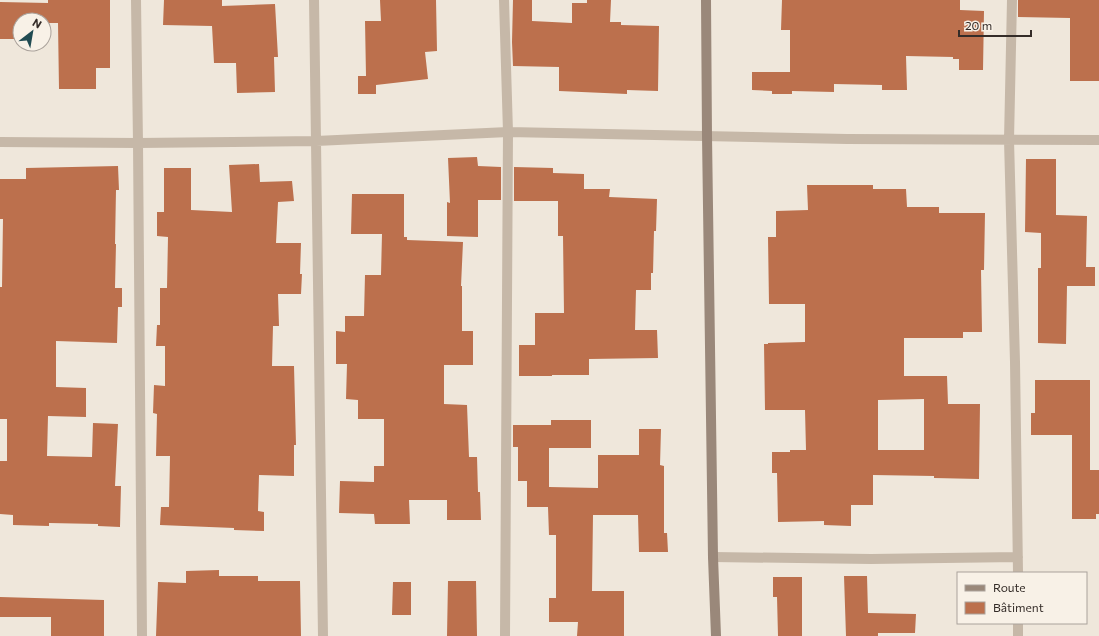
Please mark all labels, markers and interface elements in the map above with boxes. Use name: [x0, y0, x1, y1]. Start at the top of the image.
north arrow: [12, 12, 52, 52]
scale bar: [959, 12, 1031, 38]
text: N: [31, 15, 44, 31]
text: 20 m: [965, 18, 992, 32]
legend: [957, 572, 1087, 624]
text: Route: [993, 580, 1026, 594]
text: Bâtiment: [993, 600, 1044, 614]

